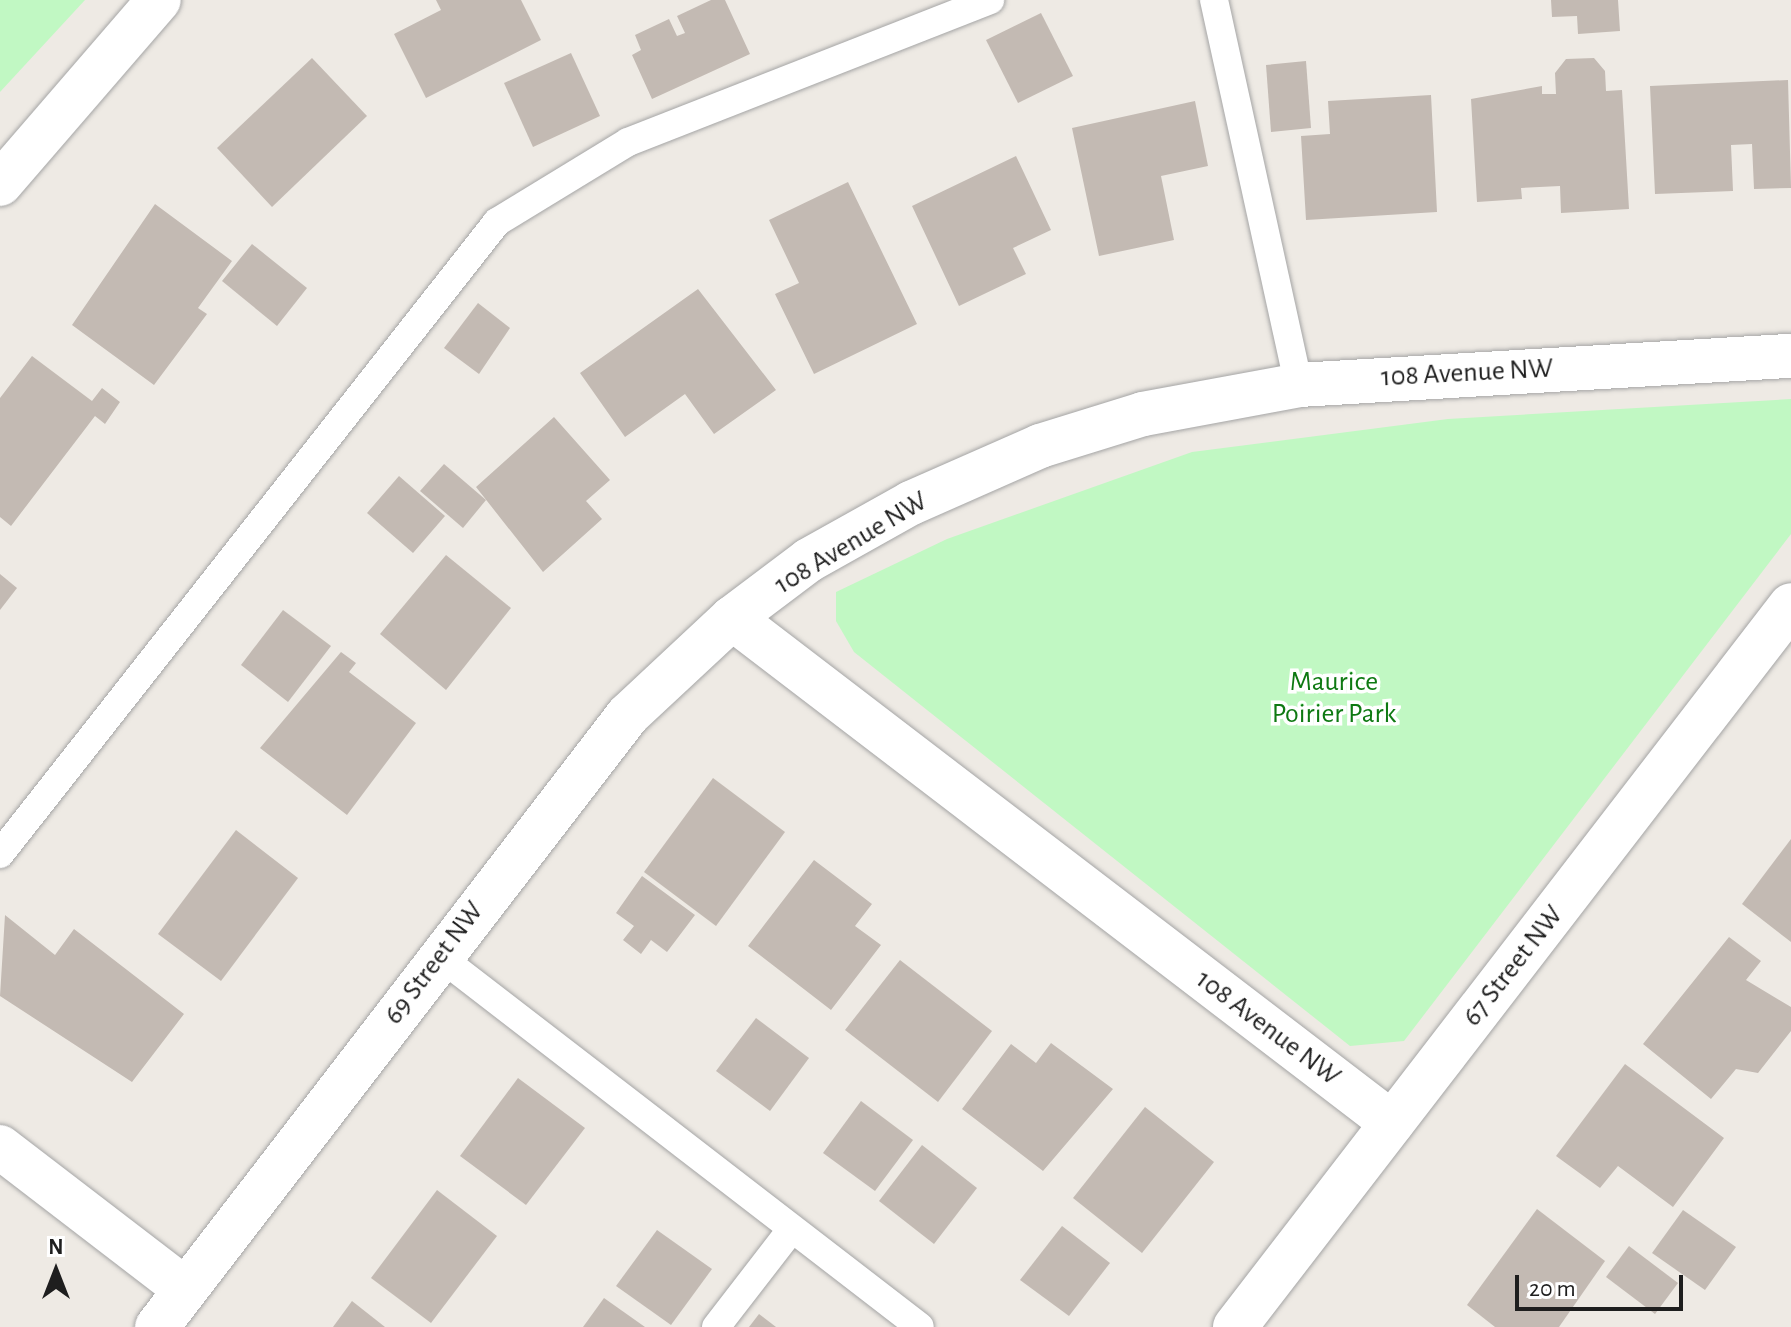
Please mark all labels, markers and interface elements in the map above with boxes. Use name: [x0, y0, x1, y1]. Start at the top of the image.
street label: 108 Avenue NW: [1380, 352, 1554, 394]
street label: 108 Avenue NW: [769, 484, 933, 602]
park label: Maurice Poirier Park: [1272, 665, 1396, 731]
street label: 69 Street NW: [377, 895, 491, 1031]
street label: 67 Street NW: [1456, 899, 1570, 1033]
street label: 108 Avenue NW: [1189, 963, 1347, 1093]
north arrow: [16, 1231, 96, 1311]
text: N: [48, 1236, 64, 1258]
scale bar: [1519, 1259, 1687, 1309]
text: 20 m: [1529, 1277, 1576, 1301]

